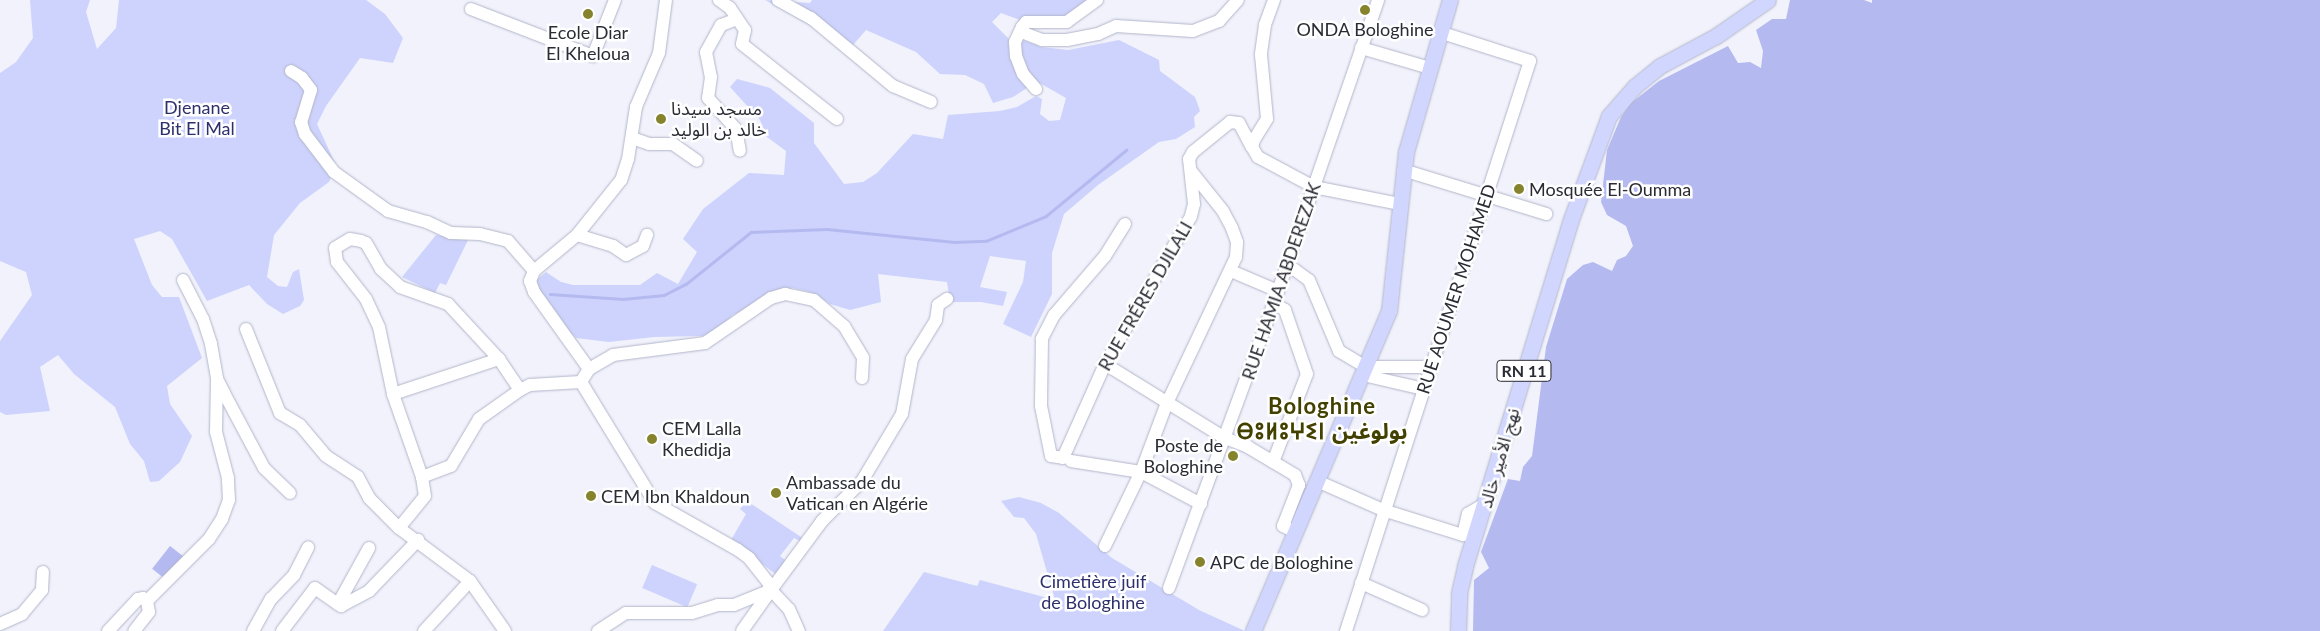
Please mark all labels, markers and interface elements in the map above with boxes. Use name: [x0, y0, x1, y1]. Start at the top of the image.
marker: ONDA Bologhine: [1359, 4, 1371, 16]
marker: Ecole Diar El Kheloua: [582, 8, 594, 20]
place label: ONDA Bologhine: [1296, 18, 1434, 40]
place label: Ecole Diar El Kheloua: [546, 22, 630, 64]
park label: Djenane Bit El Mal: [159, 97, 235, 140]
place label: مسجد سيدنا خالد بن الوليد: [671, 98, 767, 140]
marker: مسجد سيدنا خالد بن الوليد: [655, 113, 667, 125]
place label: Mosquée El-Oumma: [1529, 178, 1691, 200]
street label: RUE HAMIA ABDEREZAK: [1237, 179, 1325, 383]
street label: RUE AOUMER MOHAMED: [1412, 181, 1500, 397]
marker: Mosquée El-Oumma: [1513, 183, 1525, 195]
street label: RUE FRÉRES DJILALI: [1093, 218, 1197, 374]
road number: RN 11: [1495, 358, 1553, 384]
district label: Bologhine ⴱⵓⵍⵓⵖⵉⵏ بولوغين: [1241, 392, 1403, 444]
street label: نهج الأمير خالد: [1474, 406, 1524, 510]
place label: CEM Lalla Khedidja: [662, 418, 741, 460]
marker: CEM Lalla Khedidja: [646, 433, 658, 445]
place label: Poste de Bologhine: [1144, 435, 1223, 478]
marker: Poste de Bologhine: [1227, 450, 1239, 462]
place label: Ambassade du Vatican en Algérie: [786, 472, 929, 514]
place label: CEM Ibn Khaldoun: [601, 485, 750, 507]
marker: Ambassade du Vatican en Algérie: [770, 487, 782, 499]
marker: CEM Ibn Khaldoun: [585, 490, 597, 502]
place label: APC de Bologhine: [1210, 551, 1353, 573]
marker: APC de Bologhine: [1194, 556, 1206, 568]
park label: Cimetière juif de Bologhine: [1040, 571, 1146, 614]

